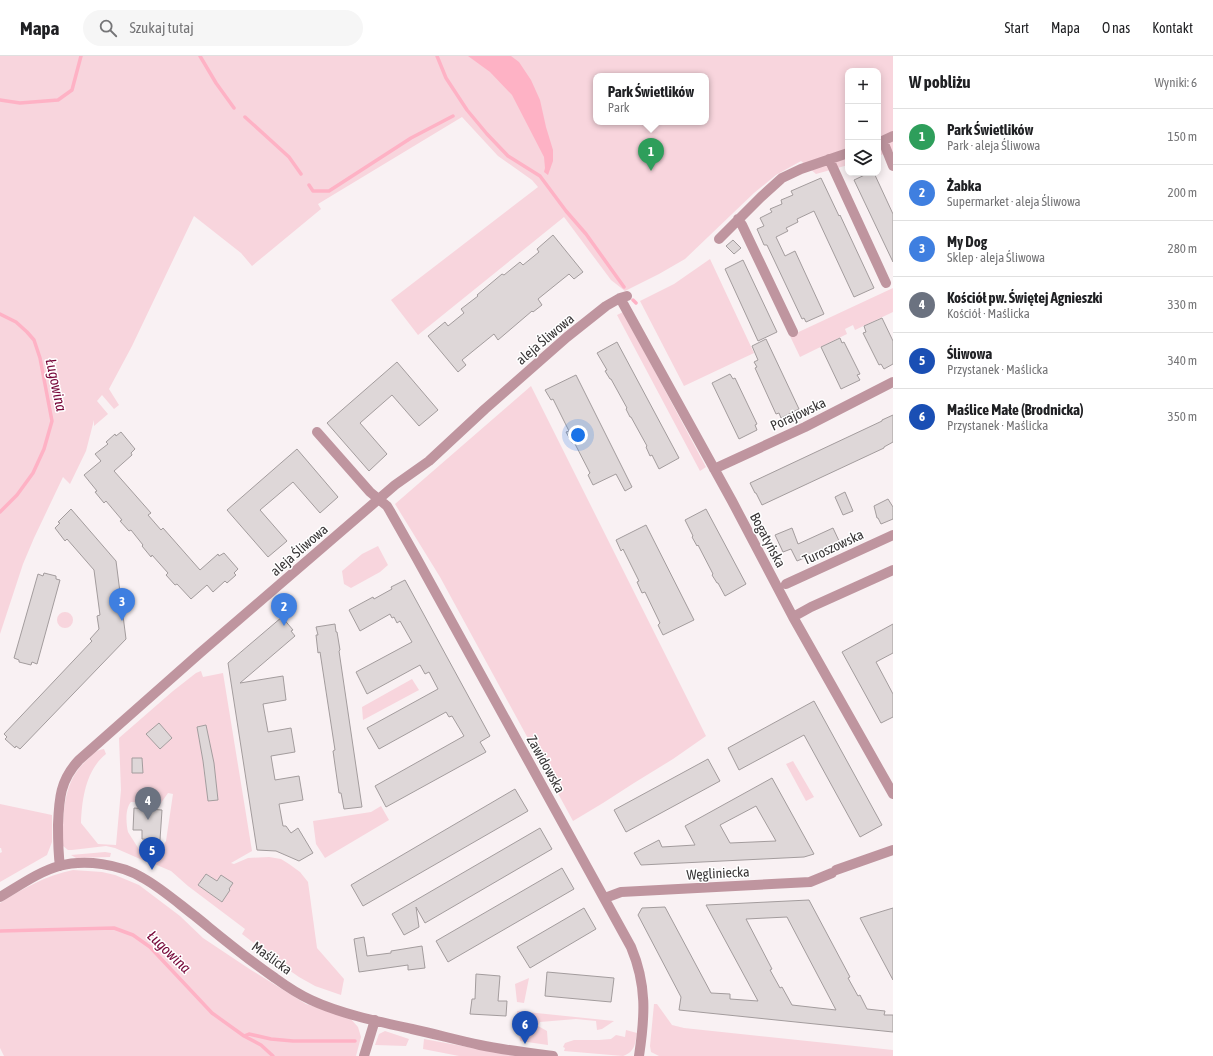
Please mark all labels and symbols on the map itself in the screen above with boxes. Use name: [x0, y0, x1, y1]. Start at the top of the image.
pin: 1: [638, 138, 664, 171]
street label: aleja Śliwowa: [512, 310, 577, 368]
water label: Ługowina: [43, 357, 70, 413]
street label: Porajowska: [768, 394, 828, 434]
your location: [568, 425, 588, 445]
street label: Bogatyńska: [747, 510, 789, 570]
street label: aleja Śliwowa: [267, 520, 331, 579]
street label: Turoszowska: [800, 526, 866, 568]
pin: 3: [109, 588, 135, 621]
pin: 2: [271, 593, 297, 626]
street label: Zawidowska: [524, 732, 568, 796]
pin: 4: [135, 787, 161, 820]
pin: 5: [139, 837, 165, 870]
street label: Węgliniecka: [686, 863, 750, 883]
water label: Ługowina: [144, 927, 194, 976]
street label: Maślicka: [249, 938, 295, 978]
pin: 6: [512, 1011, 538, 1044]

